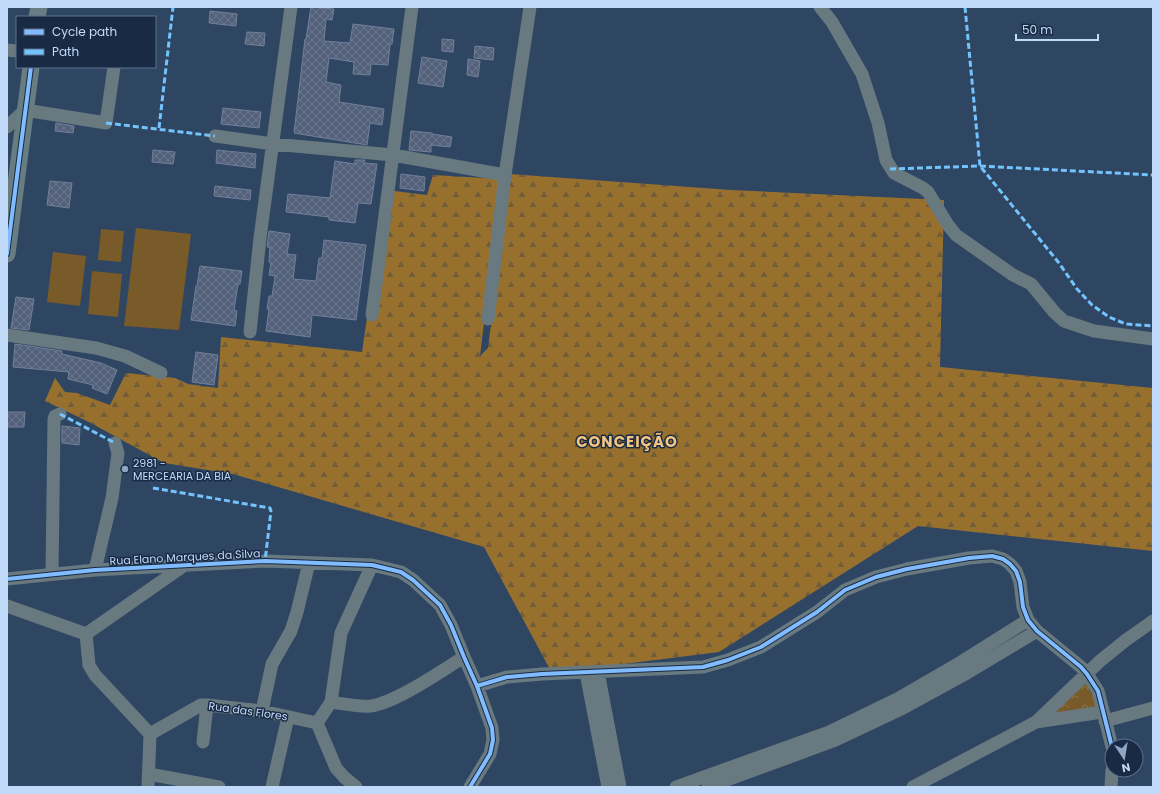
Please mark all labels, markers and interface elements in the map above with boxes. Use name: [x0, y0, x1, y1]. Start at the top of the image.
legend: [16, 16, 156, 68]
scale bar: [1016, 16, 1098, 42]
text: 50 m: [1022, 21, 1053, 38]
text: Cycle path: [52, 23, 117, 40]
text: Path: [52, 43, 79, 60]
district label: CONCEIÇÃO: [576, 431, 678, 452]
place label: 2981 - MERCEARIA DA BIA: [133, 455, 232, 484]
marker: 2981 - MERCEARIA DA BIA: [120, 464, 130, 474]
street label: Rua Elano Marques da Silva: [109, 545, 261, 569]
street label: Rua das Flores: [207, 698, 289, 724]
north arrow: [1104, 738, 1144, 778]
text: N: [1120, 759, 1132, 776]

